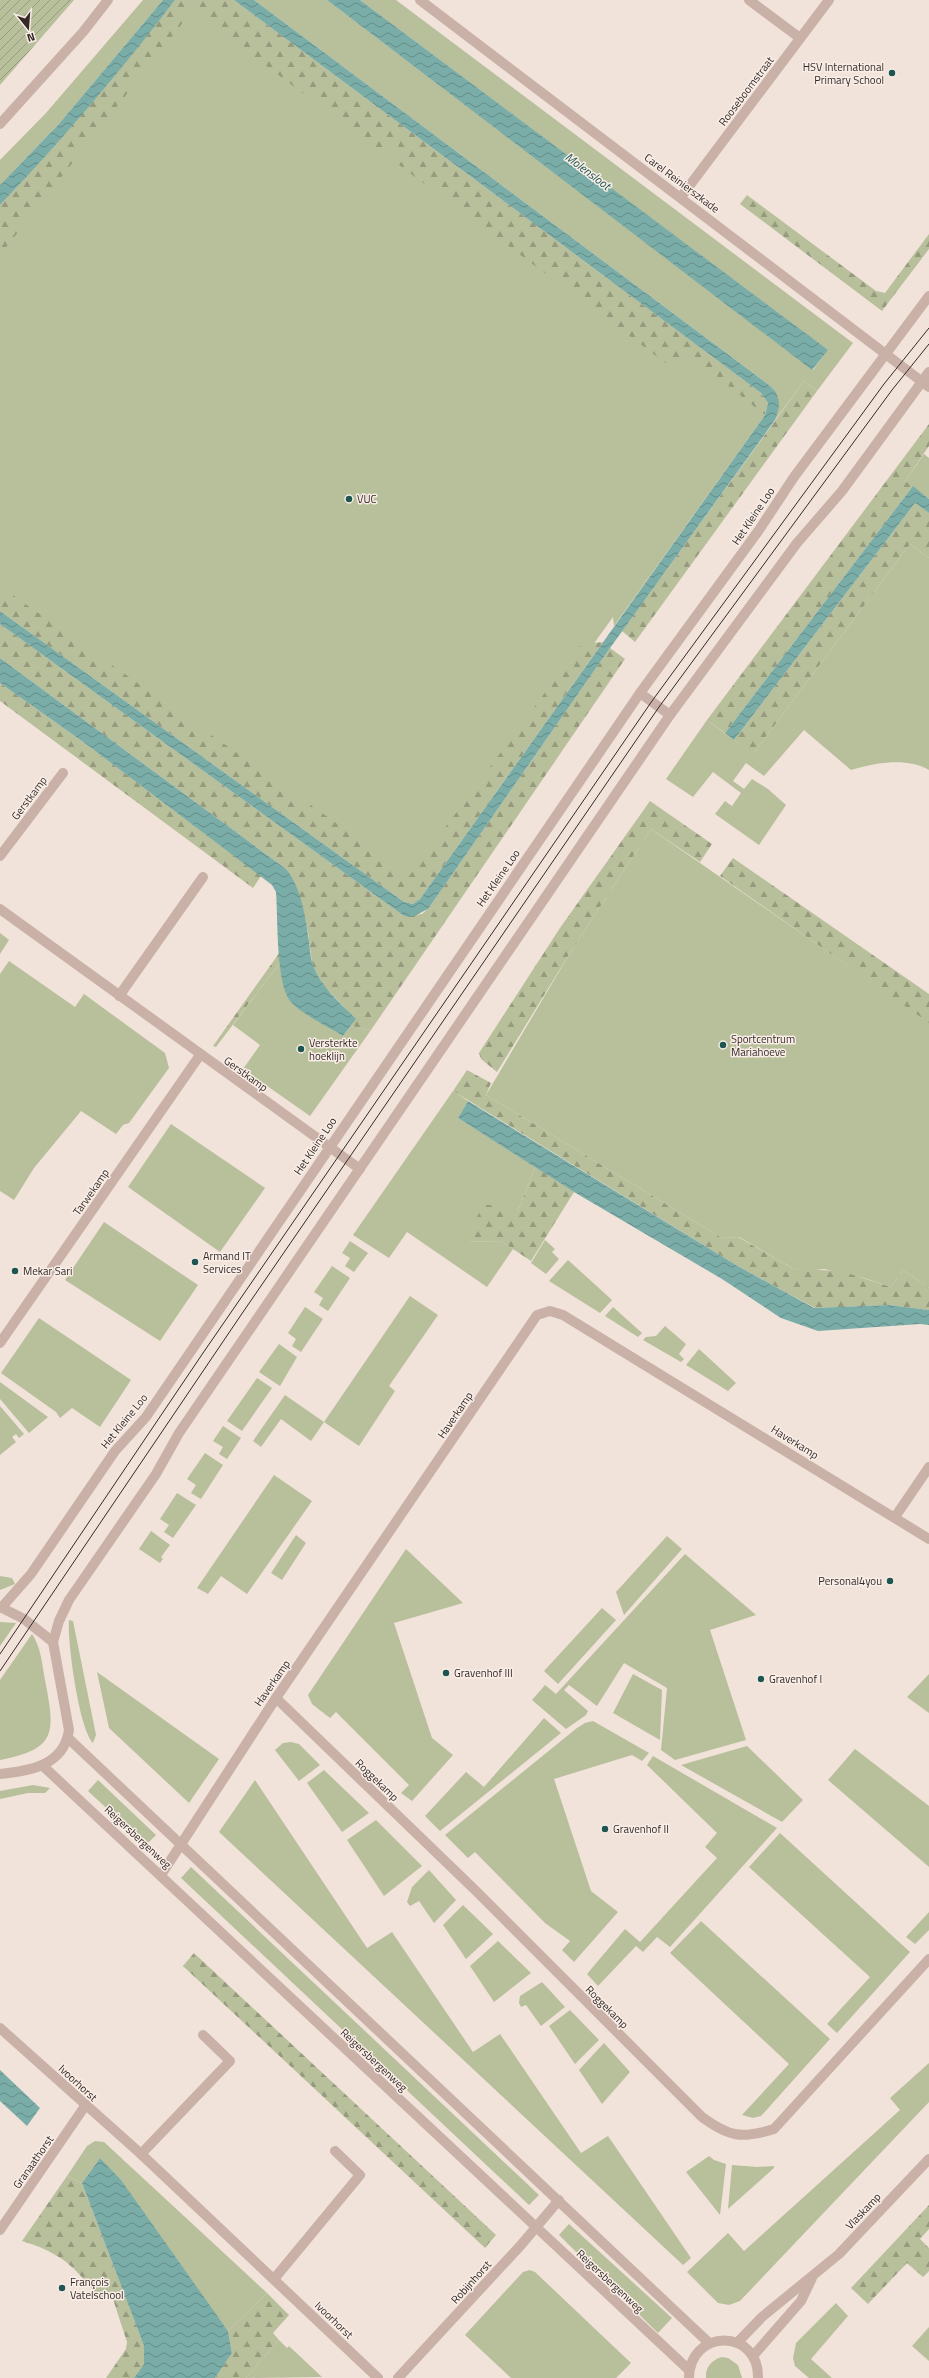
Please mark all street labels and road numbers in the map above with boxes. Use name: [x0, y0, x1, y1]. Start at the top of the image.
street label: Rooseboomstraat: [715, 53, 778, 129]
street label: Carel Reinierszkade: [641, 149, 723, 217]
street label: Het Kleine Loo: [728, 484, 778, 548]
street label: Gerstkamp: [7, 773, 51, 823]
street label: Het Kleine Loo: [472, 846, 524, 910]
street label: Gerstkamp: [221, 1053, 271, 1096]
street label: Het Kleine Loo: [290, 1114, 340, 1178]
street label: Tarwekamp: [69, 1165, 113, 1219]
street label: Haverkamp: [433, 1388, 477, 1442]
street label: Het Kleine Loo: [97, 1390, 151, 1452]
street label: Haverkamp: [768, 1421, 822, 1463]
street label: Haverkamp: [250, 1656, 294, 1709]
street label: Roggekamp: [352, 1755, 403, 1805]
street label: Reigersbergenweg: [101, 1802, 175, 1873]
street label: Roggekamp: [582, 1982, 632, 2032]
street label: Reigersbergenweg: [337, 2025, 411, 2096]
street label: Ivoorhorst: [55, 2061, 101, 2105]
street label: Granaathorst: [9, 2132, 57, 2192]
street label: Vlaskamp: [842, 2189, 884, 2233]
street label: Reigersbergenweg: [573, 2246, 647, 2317]
street label: Robijnhorst: [447, 2257, 495, 2307]
street label: Ivoorhorst: [311, 2298, 357, 2342]

